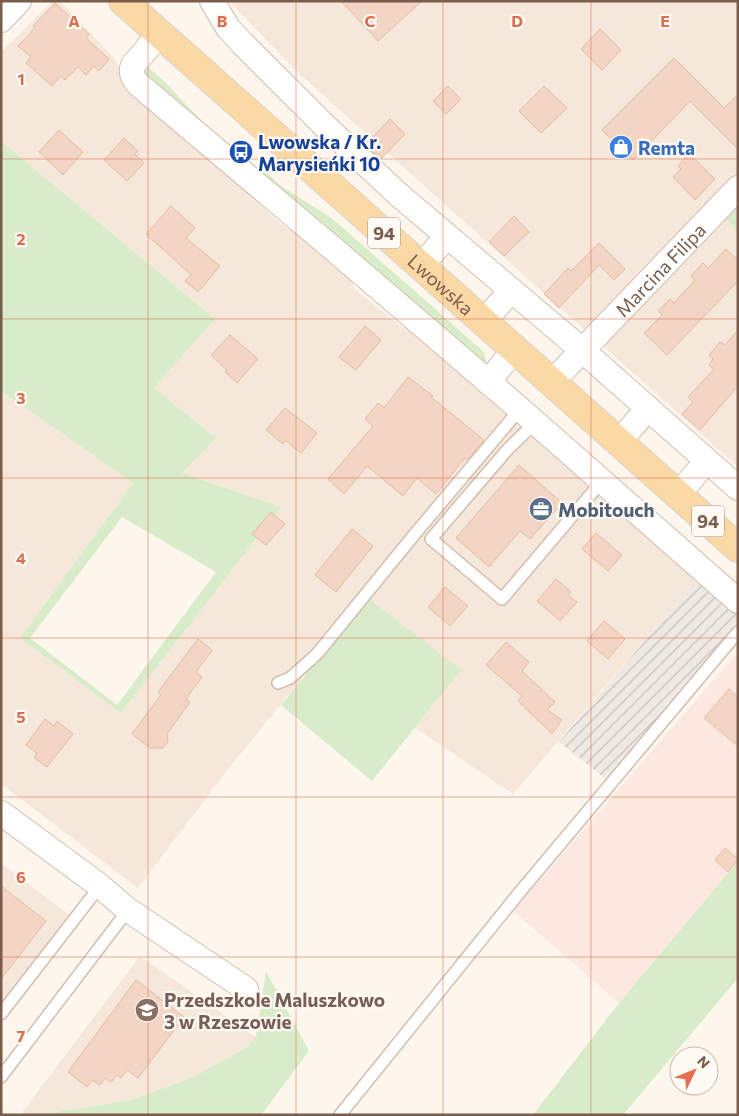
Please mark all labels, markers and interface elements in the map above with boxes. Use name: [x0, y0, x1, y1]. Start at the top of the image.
text: A: [68, 11, 80, 30]
text: B: [217, 11, 228, 30]
text: C: [365, 11, 376, 30]
text: D: [511, 11, 523, 30]
text: E: [660, 11, 670, 30]
text: 1: [17, 69, 25, 88]
place label: Lwowska / Kr. Marysieńki 10: [258, 130, 381, 175]
shop icon: Remta: [608, 134, 634, 160]
place label: Remta: [638, 136, 695, 159]
bus stop icon: Lwowska / Kr. Marysieńki 10: [228, 139, 254, 165]
road number: 94: [368, 218, 400, 248]
street label: Marcina Filipa: [610, 218, 710, 321]
text: 2: [16, 229, 26, 248]
street label: Lwowska: [404, 249, 479, 319]
text: 3: [16, 388, 26, 407]
office icon: Mobitouch: [528, 496, 554, 522]
place label: Mobitouch: [558, 498, 654, 521]
road number: 94: [692, 506, 724, 536]
text: 4: [16, 548, 26, 567]
text: 5: [16, 707, 26, 726]
text: 6: [16, 867, 26, 886]
place label: Przedszkole Maluszkowo 3 w Rzeszowie: [164, 988, 385, 1033]
school or university icon: Przedszkole Maluszkowo 3 w Rzeszowie: [134, 997, 160, 1023]
text: 7: [17, 1026, 26, 1045]
north arrow: [669, 1046, 719, 1096]
text: N: [694, 1052, 714, 1071]

